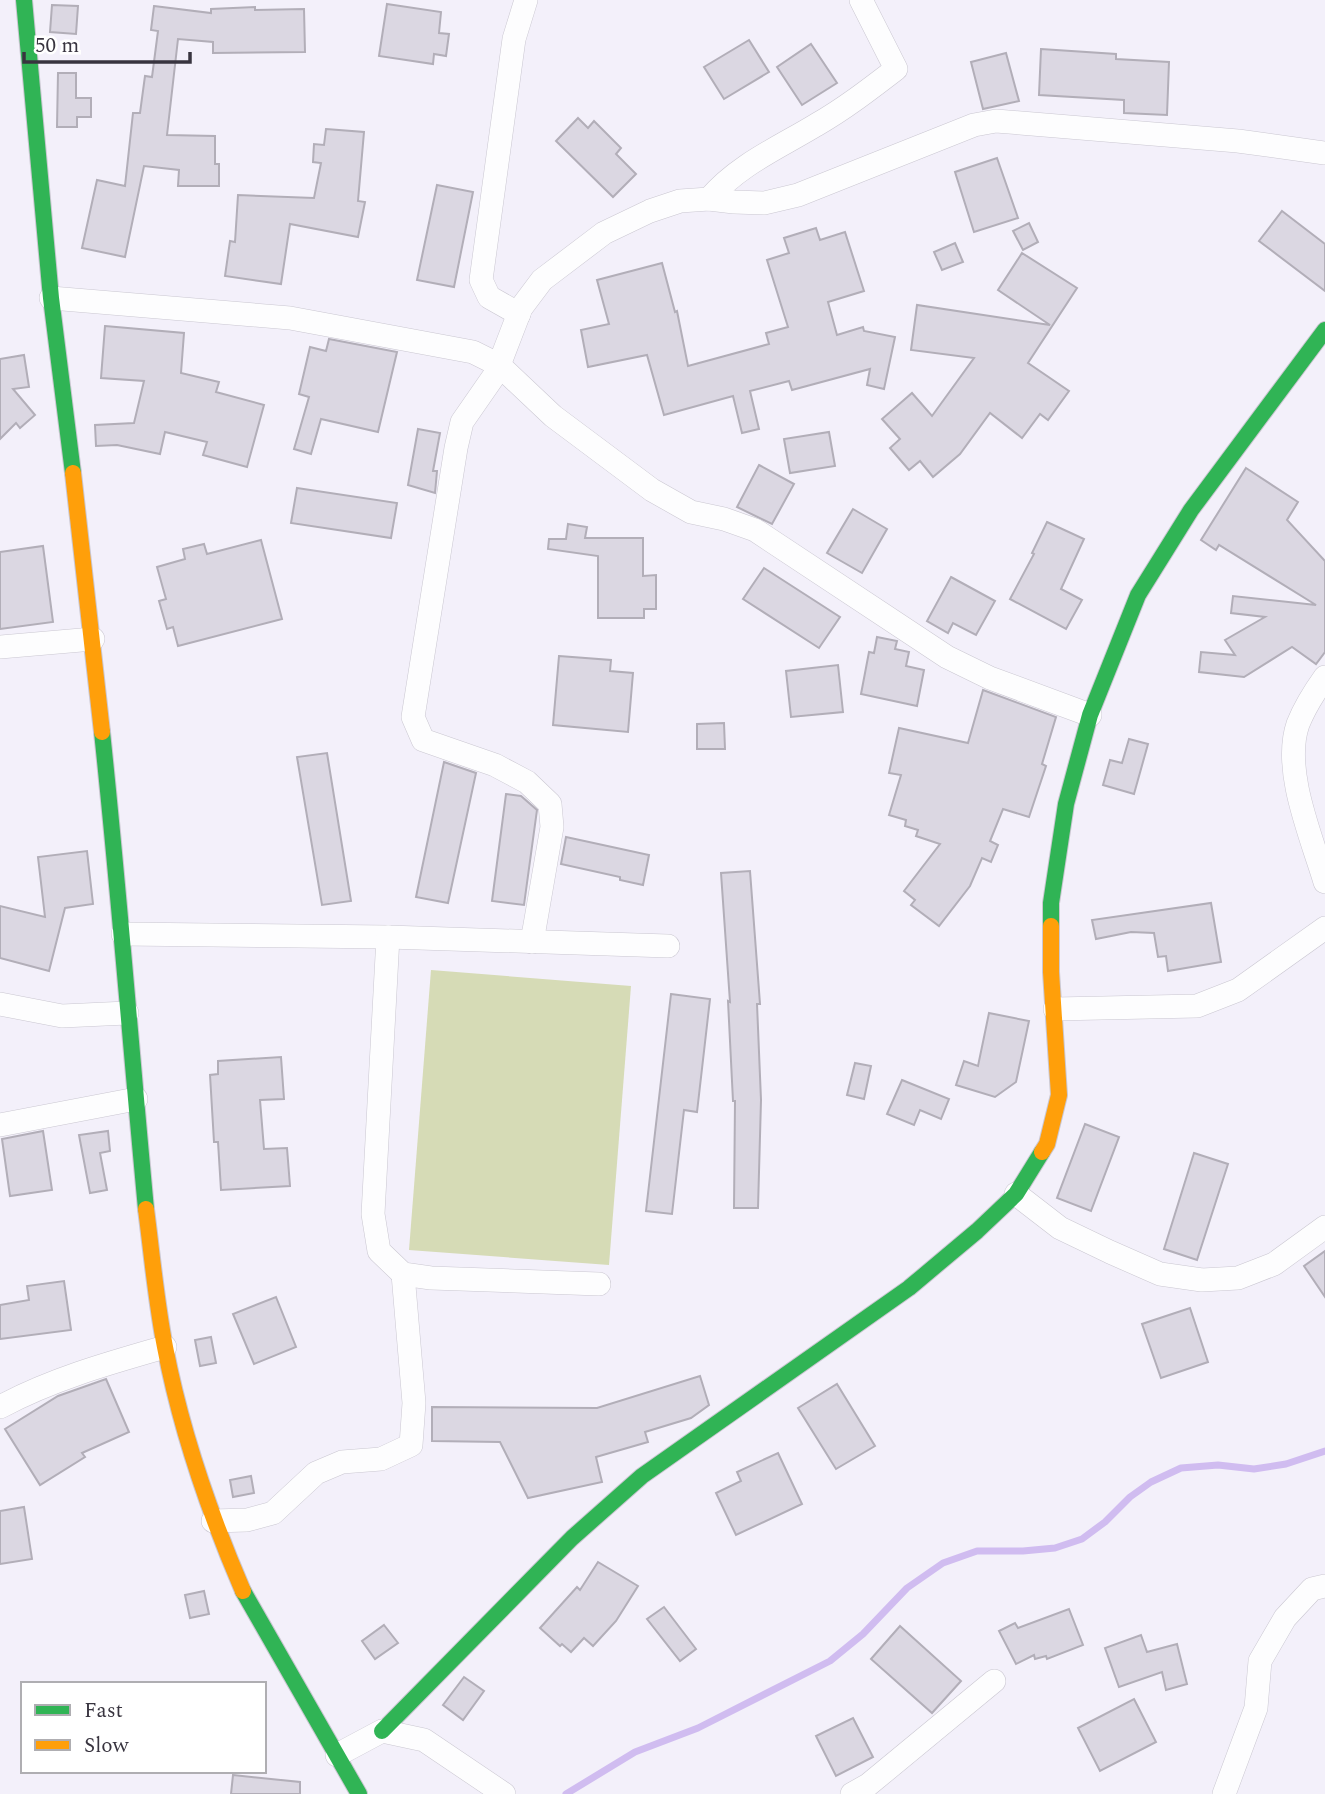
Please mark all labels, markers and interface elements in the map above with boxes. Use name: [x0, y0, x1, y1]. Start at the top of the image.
scale bar: [24, 21, 191, 65]
text: 50 m: [35, 30, 79, 62]
legend: [21, 1682, 266, 1773]
text: Fast: [84, 1695, 123, 1727]
text: Slow: [84, 1730, 130, 1762]

